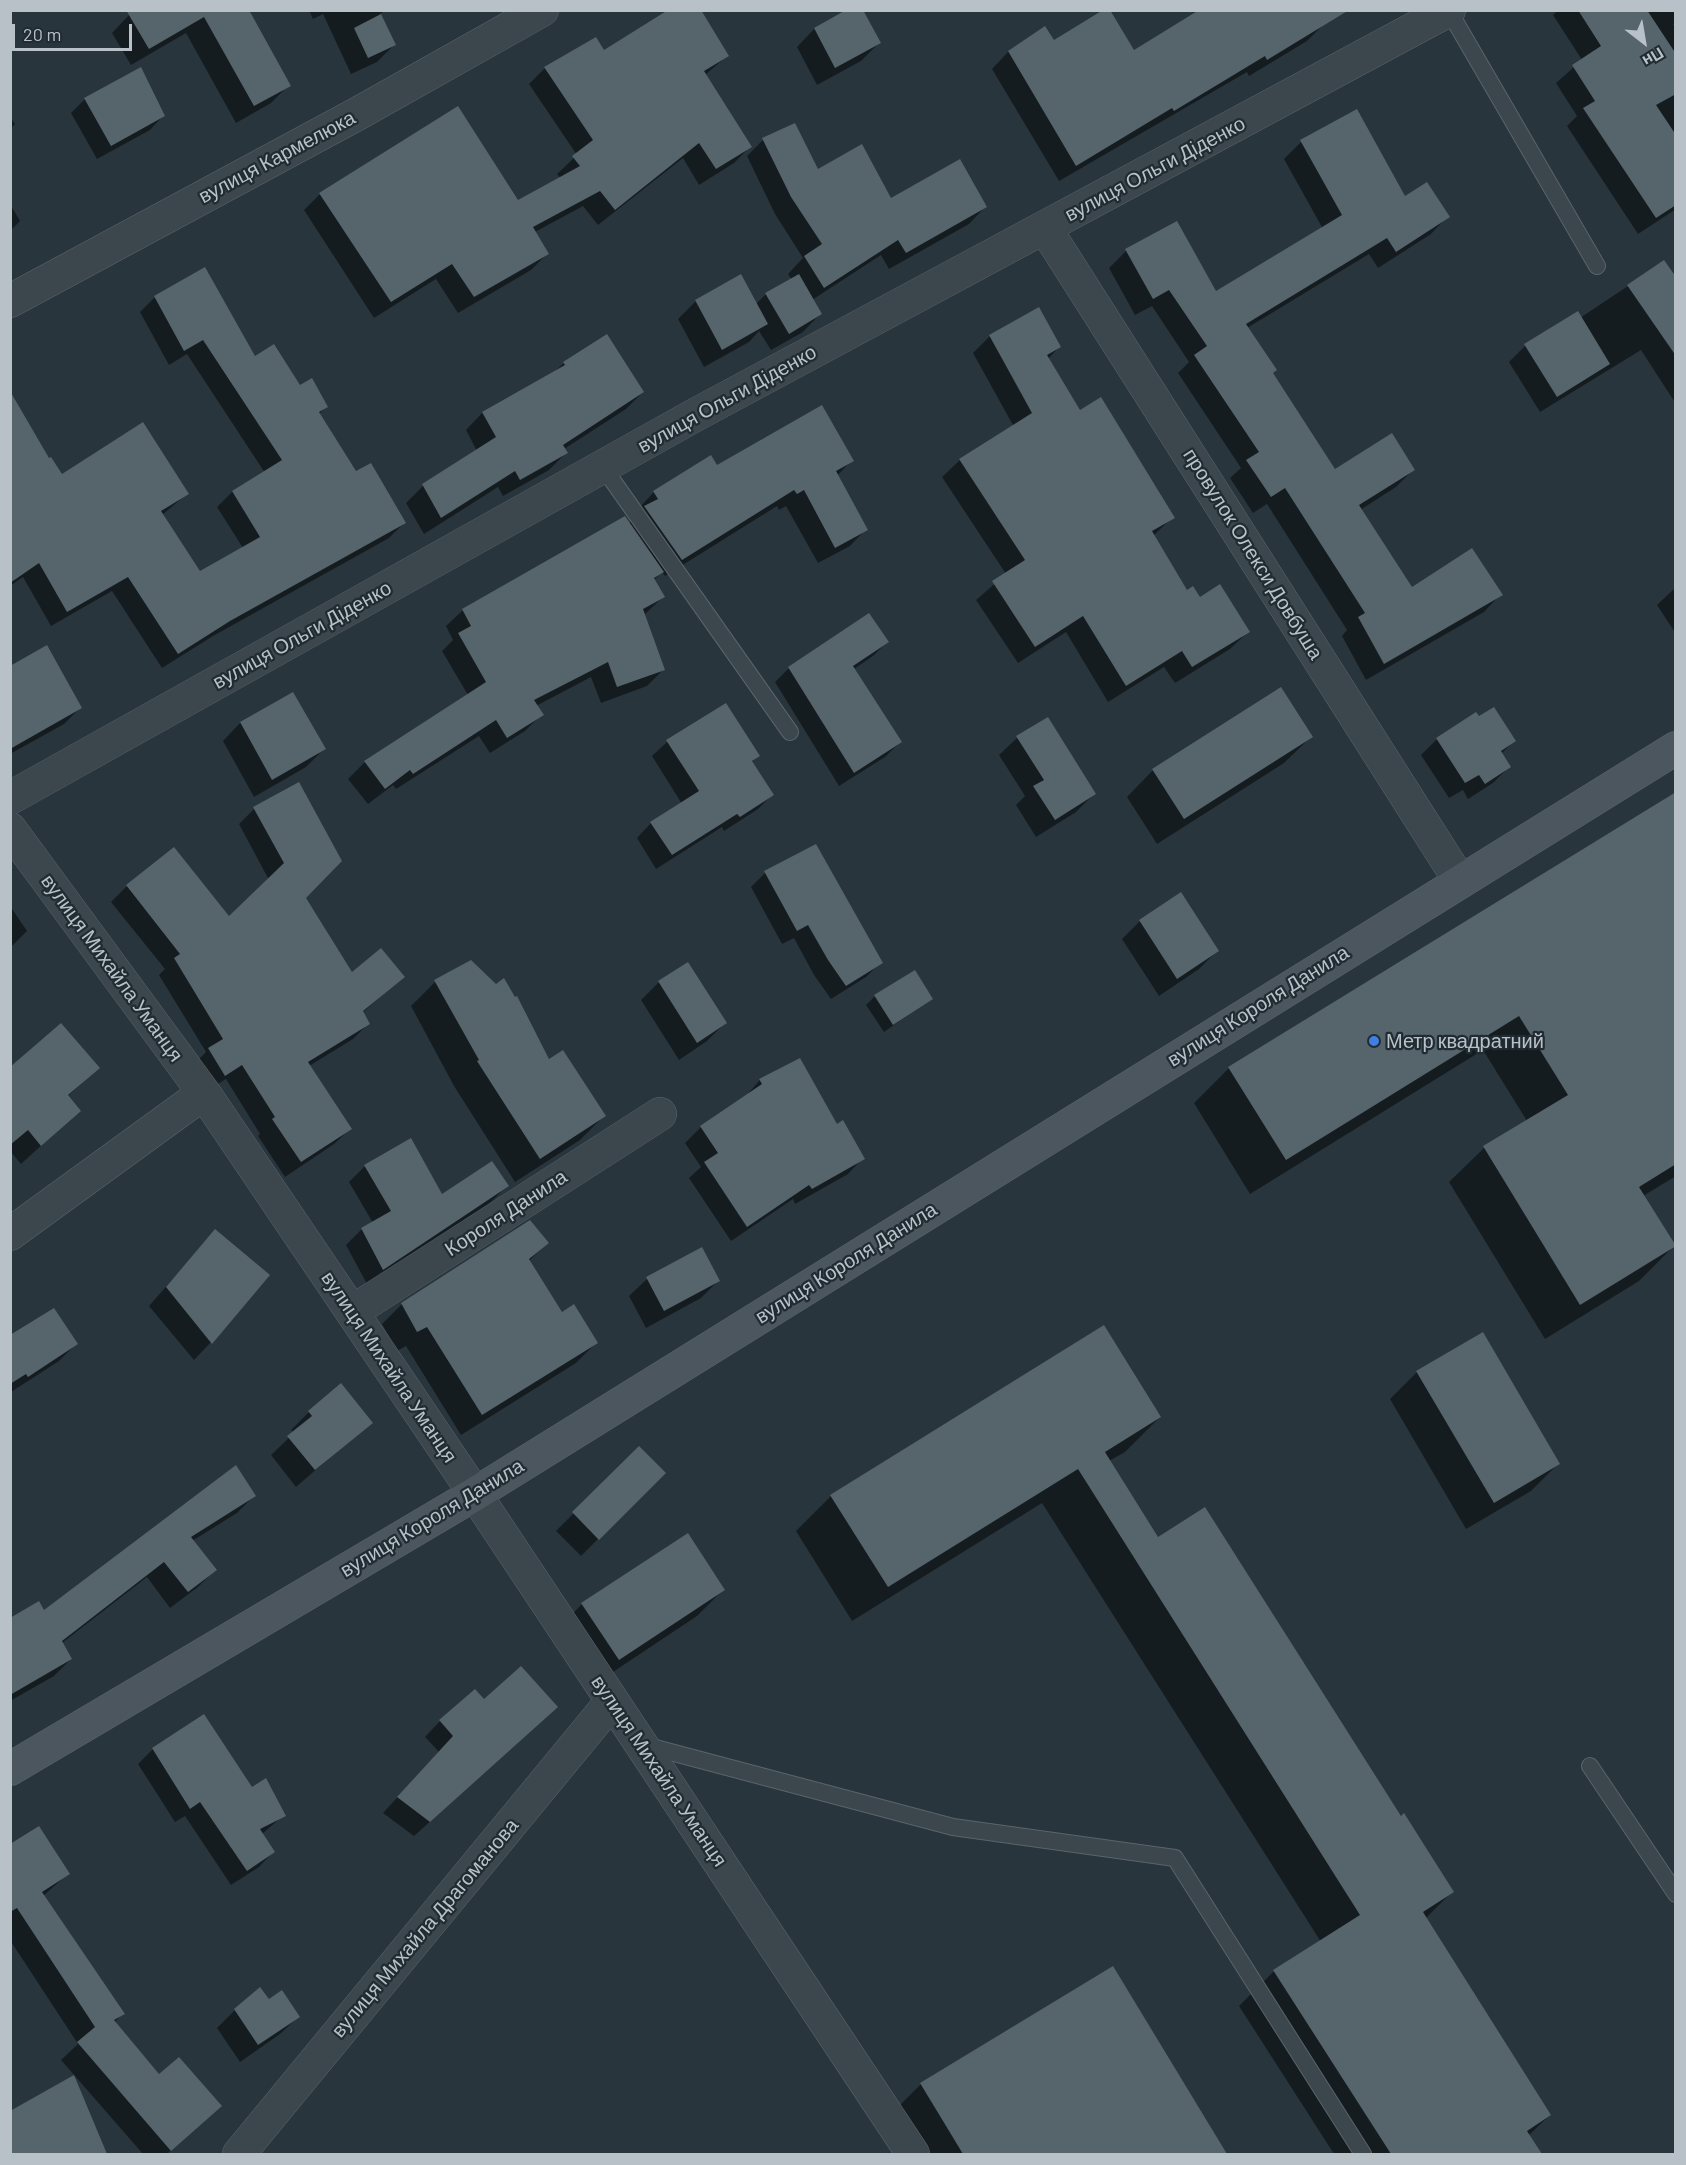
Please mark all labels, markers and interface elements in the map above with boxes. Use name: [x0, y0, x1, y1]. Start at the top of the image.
scale bar: [15, 12, 135, 50]
north arrow: [1614, 12, 1674, 72]
text: 20 m: [23, 23, 61, 45]
text: Пн: [1640, 44, 1668, 71]
street label: вулиця Кармелюка: [195, 106, 359, 208]
street label: вулиця Ольги Діденко: [1061, 111, 1249, 227]
street label: вулиця Ольги Діденко: [633, 340, 821, 458]
street label: провулок Олекси Довбуша: [1178, 444, 1328, 664]
street label: вулиця Ольги Діденко: [208, 576, 396, 694]
street label: вулиця Михайла Уманця: [36, 870, 188, 1066]
street label: вулиця Короля Данила: [1163, 940, 1353, 1072]
place label: Метр квадратний: [1386, 1029, 1544, 1053]
marker: Метр квадратний: [1367, 1034, 1381, 1048]
street label: Короля Данила: [440, 1165, 572, 1261]
street label: вулиця Короля Данила: [751, 1197, 941, 1329]
street label: вулиця Михайла Уманця: [316, 1267, 462, 1467]
street label: вулиця Короля Данила: [336, 1454, 528, 1582]
street label: вулиця Михайла Уманця: [586, 1671, 732, 1871]
street label: вулиця Михайла Драгоманова: [326, 1814, 524, 2042]

